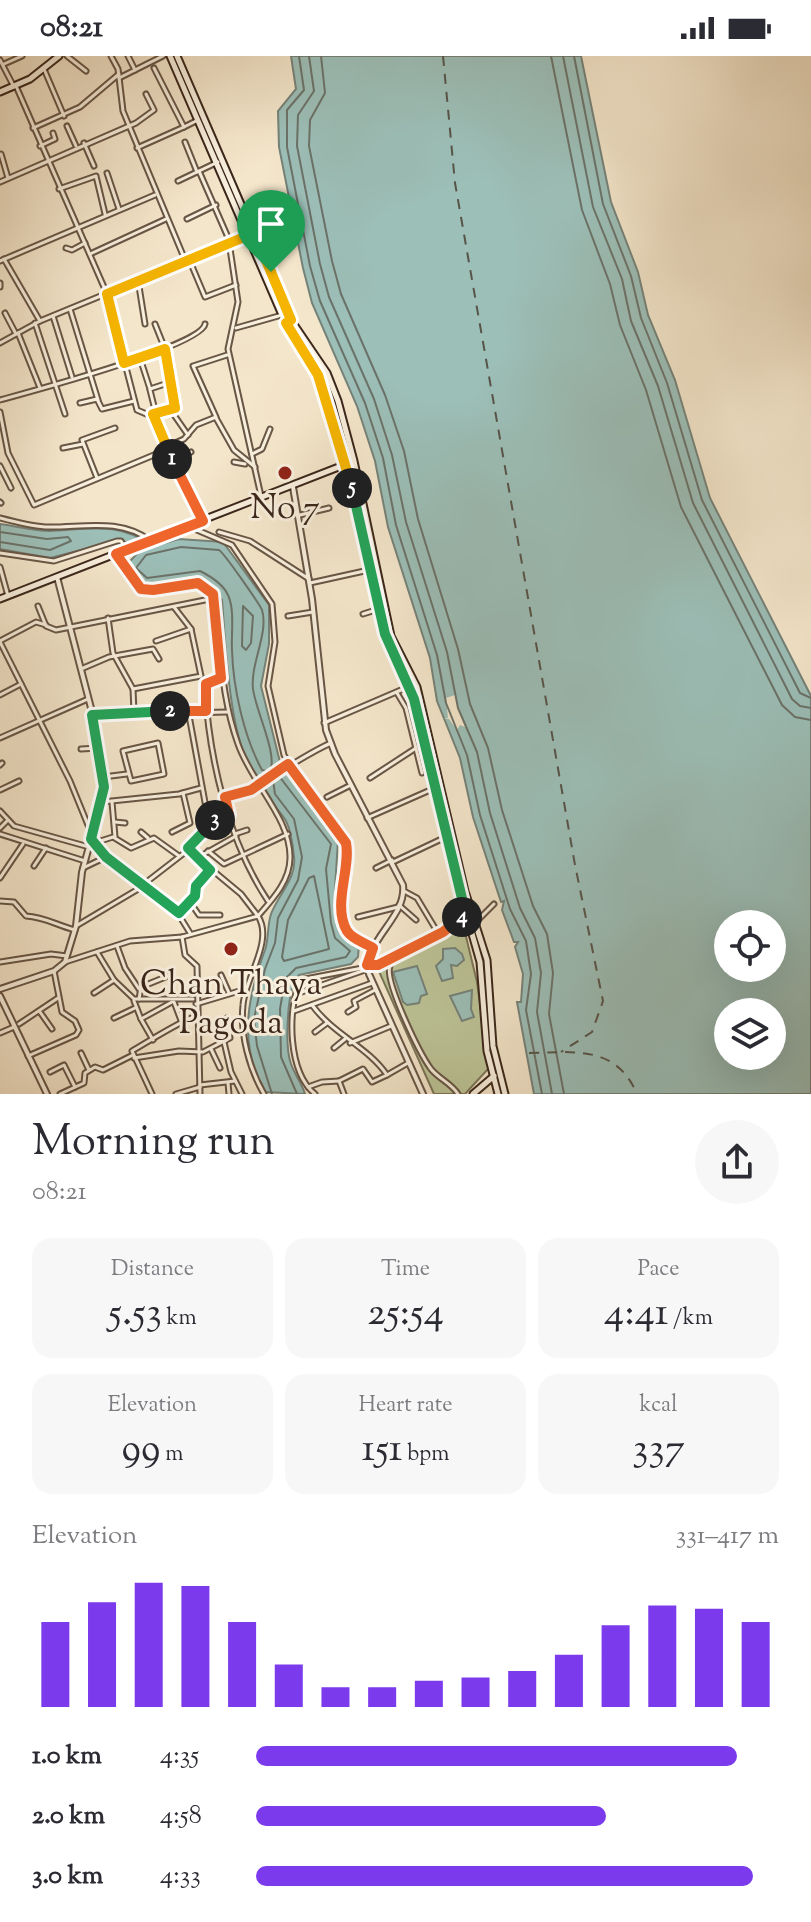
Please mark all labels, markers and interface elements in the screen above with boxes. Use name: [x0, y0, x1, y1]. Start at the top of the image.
text: 08:21: [40, 7, 103, 50]
pin: [237, 190, 305, 272]
icon: arrive: [249, 202, 293, 246]
pin: 1: [152, 439, 192, 479]
text: 1: [168, 443, 176, 475]
marker: No 7: [276, 464, 294, 482]
pin: 5: [332, 468, 372, 508]
text: 5: [348, 472, 356, 504]
place label: No 7: [250, 485, 320, 534]
pin: 2: [150, 691, 190, 731]
text: 2: [165, 695, 175, 727]
pin: 3: [195, 800, 235, 840]
text: 3: [211, 804, 219, 836]
pin: 4: [442, 897, 482, 937]
text: 4: [456, 901, 468, 933]
map controls: [714, 910, 786, 1070]
button: locate: [714, 910, 786, 982]
marker: Chan Thaya Pagoda: [222, 940, 240, 958]
place label: Chan Thaya Pagoda: [140, 961, 322, 1049]
button: layers: [714, 998, 786, 1070]
text: Morning run: [32, 1112, 275, 1175]
button: share: [695, 1120, 779, 1204]
text: 08:21: [32, 1174, 87, 1211]
text: Distance: [111, 1254, 194, 1286]
text: Time: [381, 1254, 430, 1286]
text: Pace: [637, 1254, 680, 1286]
text: 5.53: [108, 1286, 162, 1343]
text: 25:54: [367, 1286, 444, 1343]
text: 4:41: [604, 1286, 668, 1343]
text: km: [162, 1303, 197, 1335]
text: /km: [668, 1303, 713, 1335]
text: Elevation: [108, 1390, 197, 1422]
text: Heart rate: [359, 1390, 452, 1422]
text: kcal: [640, 1390, 677, 1422]
text: 99: [122, 1422, 161, 1479]
text: 151: [362, 1422, 402, 1479]
text: 337: [632, 1422, 685, 1479]
text: m: [161, 1439, 183, 1471]
text: bpm: [402, 1439, 449, 1471]
text: Elevation: [32, 1518, 137, 1555]
text: 331–417 m: [676, 1518, 779, 1555]
text: 1.0 km: [32, 1738, 102, 1775]
text: 4:35: [160, 1738, 199, 1775]
text: 2.0 km: [32, 1798, 105, 1835]
text: 4:58: [160, 1798, 202, 1835]
text: 3.0 km: [32, 1858, 103, 1895]
text: 4:33: [160, 1858, 201, 1895]

